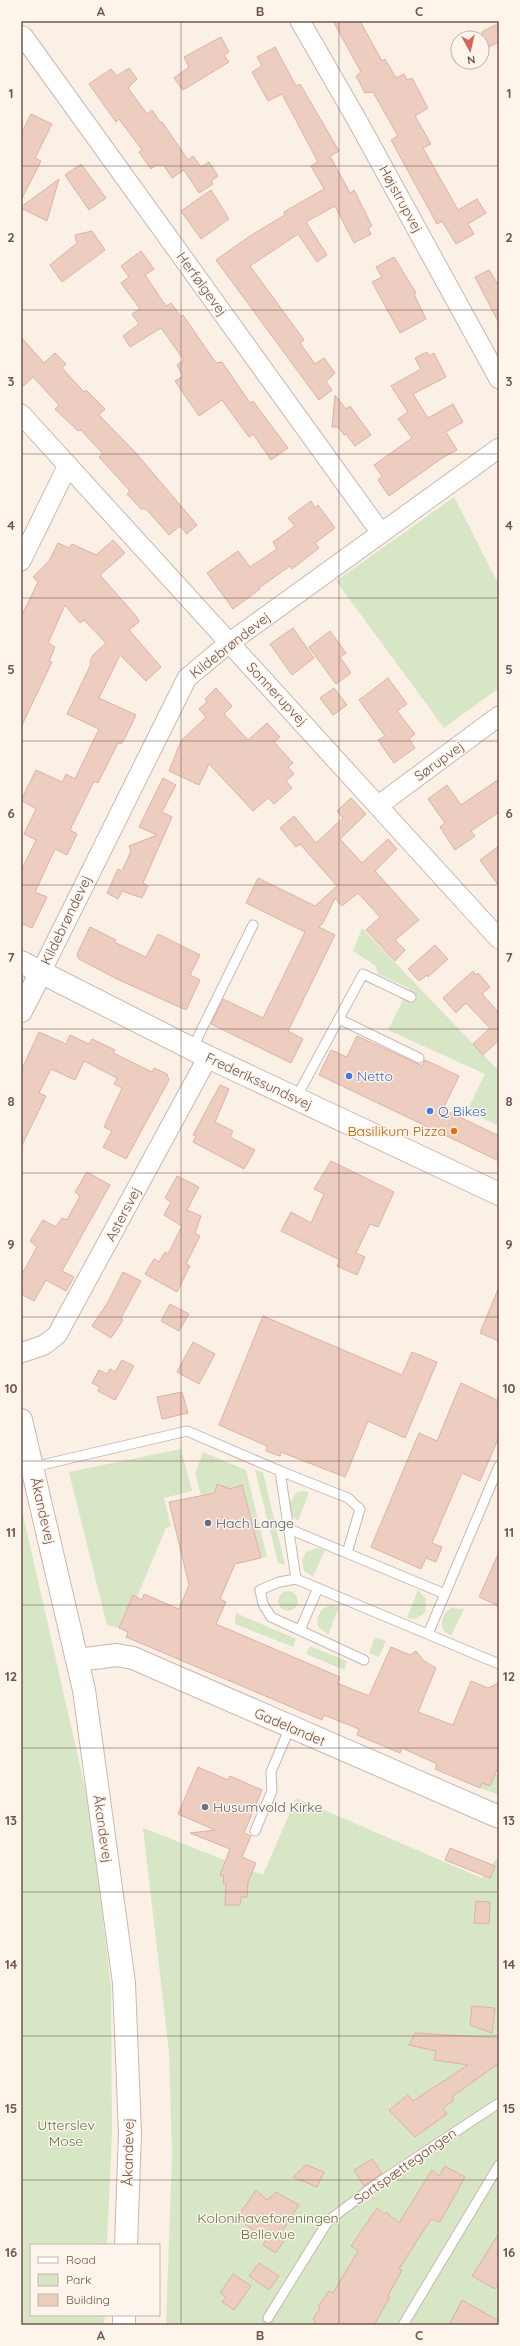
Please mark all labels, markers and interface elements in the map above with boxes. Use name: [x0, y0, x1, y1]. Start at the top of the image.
text: A: [97, 3, 106, 19]
text: B: [256, 3, 264, 19]
text: C: [415, 3, 423, 19]
north arrow: [450, 30, 490, 70]
text: N: [466, 52, 476, 67]
text: 1: [8, 85, 14, 101]
text: 1: [506, 85, 512, 101]
street label: Højstrupvej: [375, 162, 427, 236]
text: 2: [7, 229, 15, 245]
text: 2: [505, 229, 513, 245]
street label: Herfølgevej: [173, 248, 231, 320]
text: 3: [8, 373, 15, 389]
text: 3: [506, 373, 513, 389]
text: 4: [7, 517, 15, 533]
text: 4: [505, 517, 513, 533]
street label: Kildebrøndevej: [186, 608, 274, 682]
street label: Sonnerupvej: [243, 658, 311, 730]
text: 5: [7, 661, 15, 677]
text: 5: [505, 661, 513, 677]
street label: Sørupvej: [411, 737, 467, 785]
text: 6: [7, 805, 15, 821]
text: 6: [505, 805, 513, 821]
street label: Kildebrøndevej: [36, 872, 96, 968]
text: 7: [7, 949, 15, 965]
text: 7: [505, 949, 513, 965]
street label: Frederikssundsvej: [203, 1048, 315, 1114]
place label: Netto: [357, 1067, 393, 1085]
marker: Netto: [344, 1071, 354, 1081]
text: 8: [7, 1093, 15, 1109]
text: 8: [505, 1093, 513, 1109]
place label: Q Bikes: [438, 1102, 486, 1120]
marker: Q Bikes: [425, 1106, 435, 1116]
place label: Basilikum Pizza: [347, 1122, 446, 1140]
marker: Basilikum Pizza: [449, 1126, 459, 1136]
street label: Astersvej: [101, 1184, 145, 1244]
text: 9: [7, 1236, 15, 1252]
text: 9: [505, 1236, 513, 1252]
text: 10: [4, 1380, 18, 1396]
text: 10: [502, 1380, 516, 1396]
street label: Åkandevej: [27, 1476, 59, 1546]
place label: Hach Lange: [216, 1514, 294, 1532]
marker: Hach Lange: [203, 1518, 213, 1528]
text: 11: [6, 1524, 16, 1540]
text: 11: [504, 1524, 514, 1540]
text: 12: [5, 1668, 17, 1684]
text: 12: [503, 1668, 515, 1684]
street label: Gadelandet: [252, 1704, 329, 1750]
street label: Åkandevej: [89, 1794, 117, 1864]
place label: Husumvold Kirke: [213, 1798, 322, 1816]
marker: Husumvold Kirke: [200, 1802, 210, 1812]
text: 13: [5, 1812, 17, 1828]
text: 13: [503, 1812, 515, 1828]
text: 14: [5, 1956, 18, 1972]
text: 14: [503, 1956, 516, 1972]
text: 15: [5, 2100, 17, 2116]
text: 15: [503, 2100, 515, 2116]
park label: Utterslev Mose: [37, 2116, 95, 2150]
street label: Åkandevej: [118, 2118, 138, 2186]
street label: Sortspættegangen: [350, 2124, 460, 2208]
park label: Kolonihaveforeningen Bellevue: [197, 2209, 339, 2243]
text: 16: [5, 2244, 17, 2260]
legend: [30, 2244, 160, 2316]
text: 16: [503, 2244, 515, 2260]
text: Road: [66, 2252, 96, 2267]
text: Park: [66, 2272, 91, 2287]
text: Building: [66, 2292, 110, 2307]
text: A: [97, 2327, 106, 2343]
text: B: [256, 2327, 264, 2343]
text: C: [415, 2327, 423, 2343]

